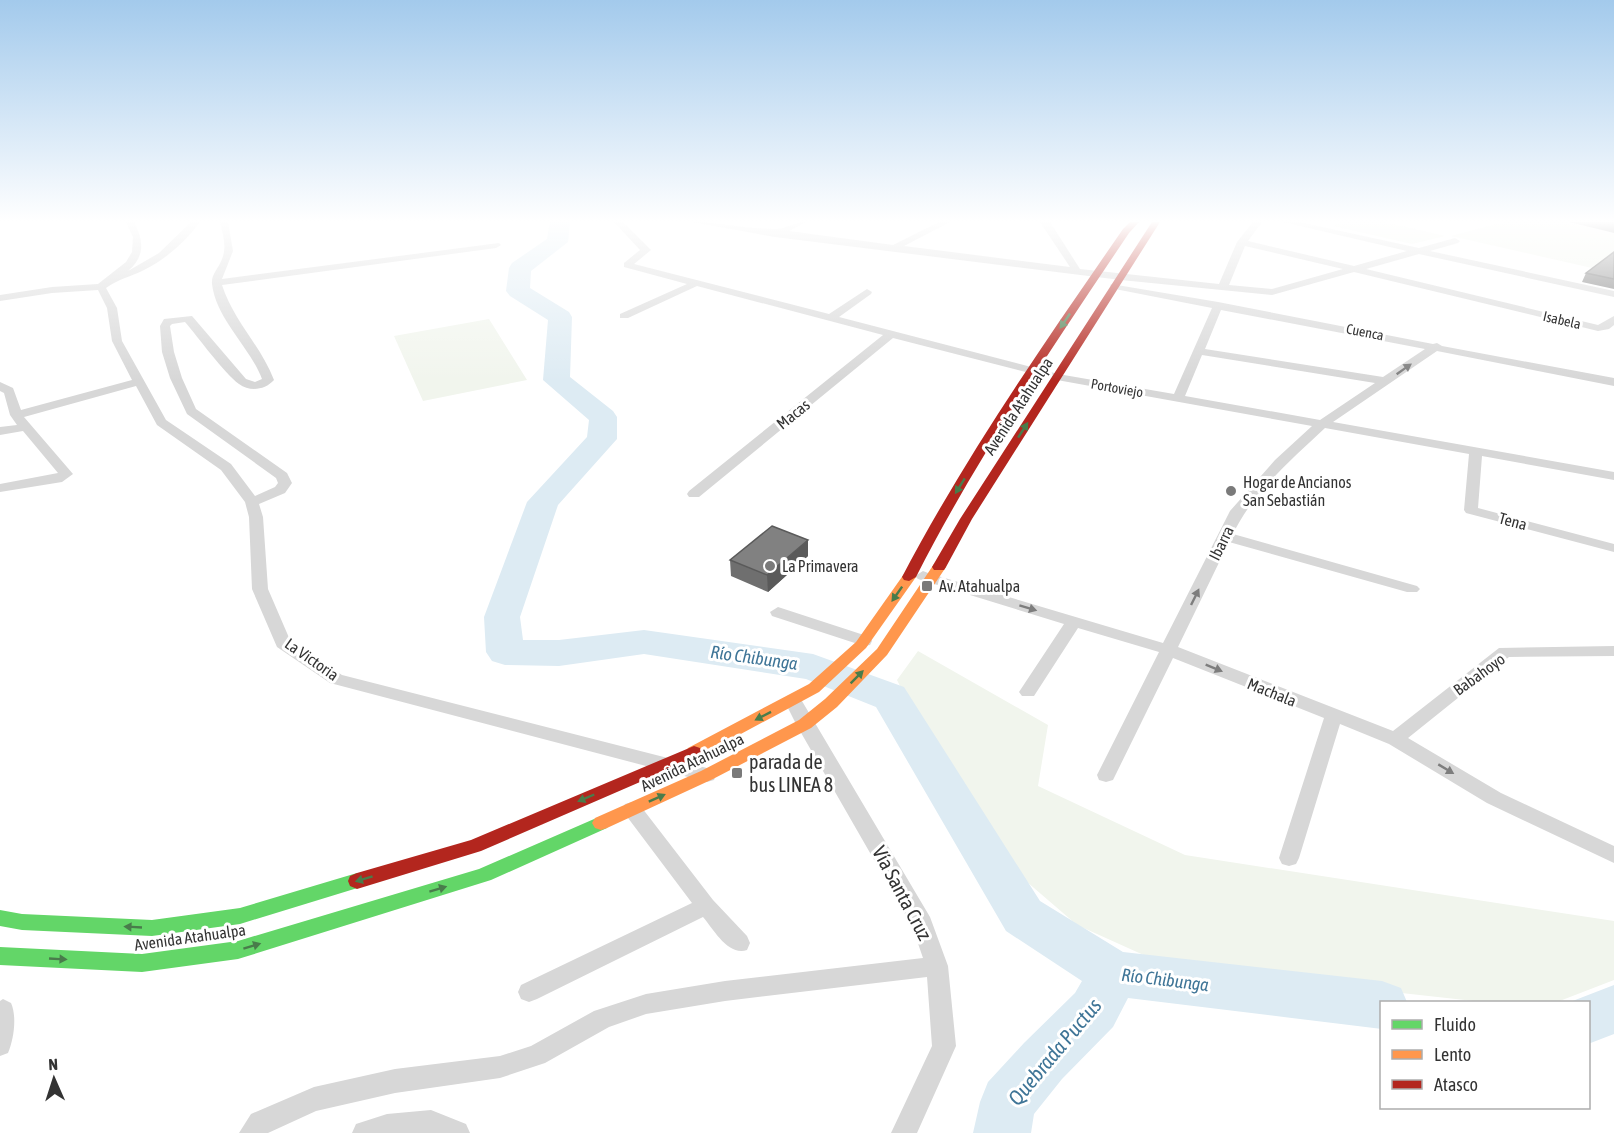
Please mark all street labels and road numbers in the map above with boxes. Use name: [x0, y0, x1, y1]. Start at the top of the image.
street label: Isabela: [1542, 308, 1582, 332]
street label: Cuenca: [1345, 321, 1385, 343]
street label: Avenida Atahualpa: [980, 354, 1057, 459]
street label: Portoviejo: [1090, 376, 1144, 400]
street label: Macas: [773, 395, 813, 433]
street label: Tena: [1497, 509, 1529, 533]
street label: Ibarra: [1205, 523, 1237, 563]
street label: La Victoria: [282, 634, 342, 684]
street label: Babahoyo: [1450, 649, 1509, 699]
street label: Machala: [1245, 674, 1299, 710]
street label: Avenida Atahualpa: [638, 729, 747, 796]
street label: Vía Santa Cruz: [868, 842, 937, 944]
street label: Avenida Atahualpa: [133, 920, 247, 955]

